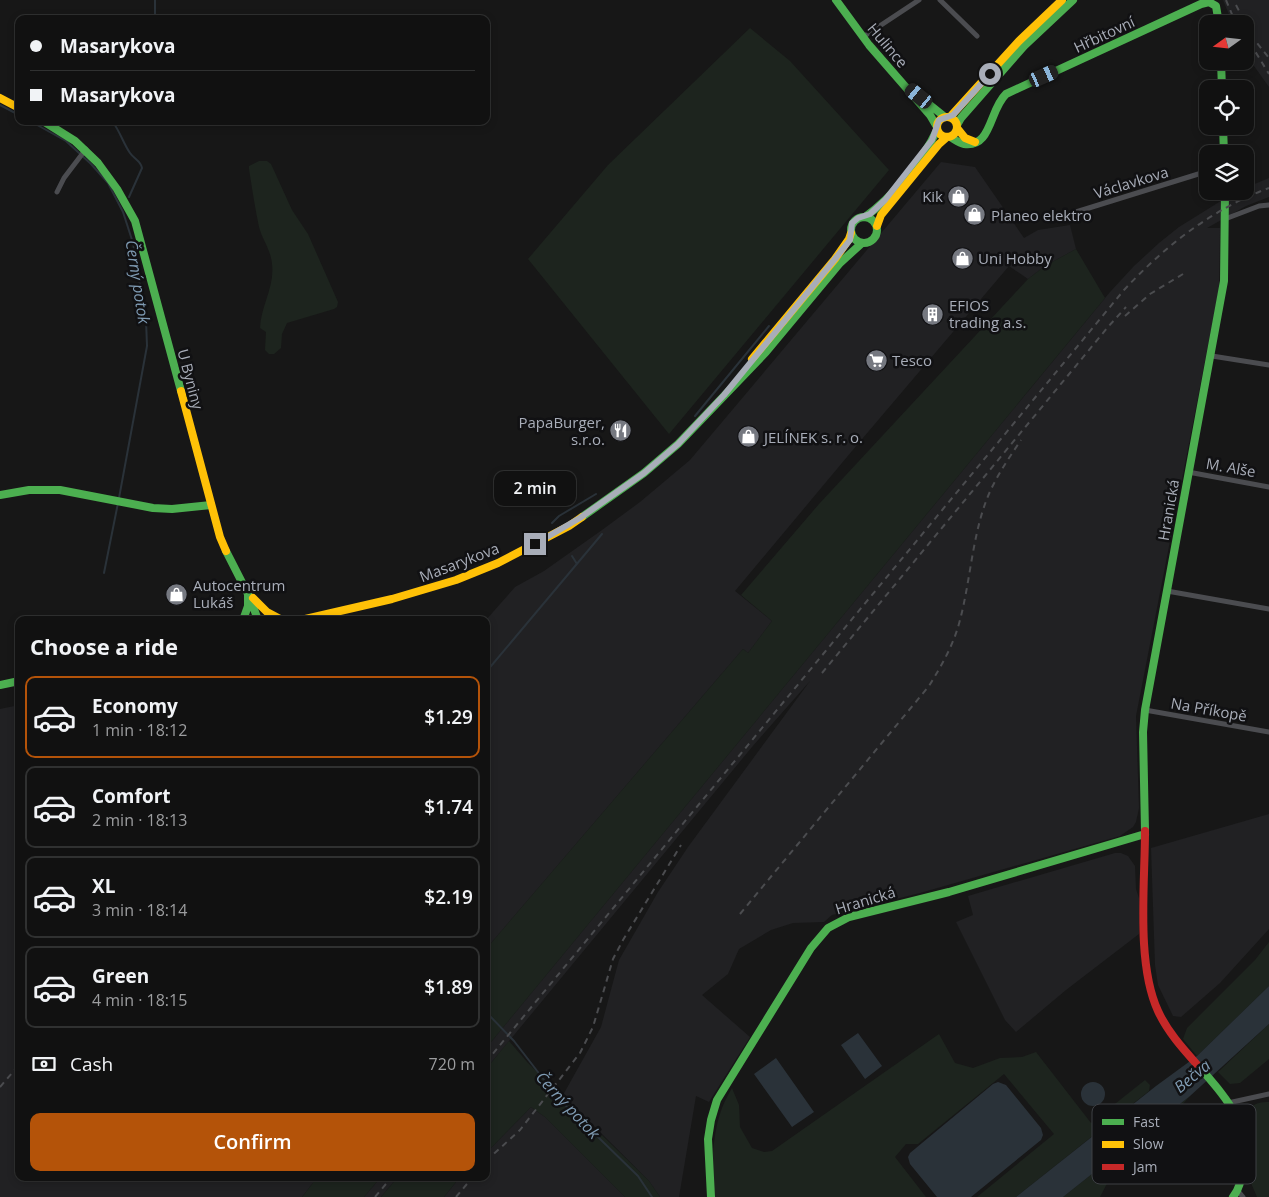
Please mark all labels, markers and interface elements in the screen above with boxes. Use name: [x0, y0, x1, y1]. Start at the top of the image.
street label: Hřbitovní: [1070, 11, 1139, 57]
north arrow: [1199, 15, 1254, 70]
map controls: [1199, 15, 1254, 200]
street label: Hulince: [863, 18, 913, 72]
text: Masarykova: [60, 33, 176, 59]
route start: [979, 63, 1001, 85]
car: [1027, 63, 1060, 89]
button: locate: [1199, 80, 1254, 135]
car: [902, 81, 935, 111]
text: Masarykova: [60, 82, 176, 108]
button: layers: [1199, 145, 1254, 200]
street label: Václavkova: [1091, 161, 1171, 203]
shop icon: Kik: [947, 184, 971, 208]
place label: Kik: [922, 186, 943, 206]
shop icon: Planeo elektro: [963, 203, 987, 227]
place label: Planeo elektro: [991, 205, 1092, 225]
water label: Černý potok: [121, 238, 156, 327]
shop icon: Uni Hobby: [950, 246, 974, 270]
place label: Uni Hobby: [978, 248, 1052, 268]
place label: EFIOS trading a.s.: [949, 295, 1026, 332]
building icon: EFIOS trading a.s.: [921, 302, 945, 326]
street label: U Byniny: [173, 347, 209, 412]
supermarket icon: Tesco: [864, 348, 888, 372]
place label: Tesco: [892, 350, 932, 370]
place label: PapaBurger, s.r.o.: [519, 412, 605, 449]
restaurant icon: PapaBurger, s.r.o.: [609, 419, 633, 443]
shop icon: JELÍNEK s. r. o.: [736, 425, 760, 449]
place label: JELÍNEK s. r. o.: [762, 427, 863, 447]
street label: M. Alše: [1205, 453, 1257, 481]
callout: 2 min: [494, 472, 576, 506]
text: 2 min: [513, 477, 557, 499]
street label: Hranická: [1153, 478, 1183, 542]
route end: [524, 533, 546, 555]
street label: Masarykova: [416, 538, 502, 586]
place label: Autocentrum Lukáš: [193, 575, 285, 612]
shop icon: Autocentrum Lukáš: [165, 582, 189, 606]
text: Choose a ride: [30, 631, 178, 661]
street label: Na Příkopě: [1169, 692, 1249, 726]
text: Economy: [92, 693, 178, 719]
icon: car: [32, 695, 77, 740]
text: $1.29: [424, 704, 473, 730]
text: 1 min · 18:12: [92, 719, 187, 741]
text: Comfort: [92, 783, 171, 809]
icon: car: [32, 785, 77, 830]
text: $1.74: [424, 794, 473, 820]
text: 2 min · 18:13: [92, 809, 187, 831]
text: XL: [92, 873, 115, 899]
icon: car: [32, 875, 77, 920]
street label: Hranická: [832, 881, 898, 919]
text: $2.19: [424, 884, 473, 910]
text: 3 min · 18:14: [92, 899, 187, 921]
text: Green: [92, 963, 149, 989]
icon: car: [32, 965, 77, 1010]
text: $1.89: [424, 974, 473, 1000]
text: 4 min · 18:15: [92, 989, 187, 1011]
icon: cash: [30, 1050, 58, 1078]
text: Cash: [70, 1051, 113, 1077]
text: 720 m: [429, 1053, 475, 1075]
water label: Bečva: [1169, 1054, 1215, 1098]
water label: Černý potok: [531, 1066, 606, 1144]
legend: [1092, 1104, 1256, 1184]
text: Fast: [1133, 1112, 1160, 1131]
button: Confirm: [30, 1113, 475, 1171]
text: Slow: [1133, 1134, 1164, 1153]
text: Jam: [1131, 1157, 1158, 1176]

